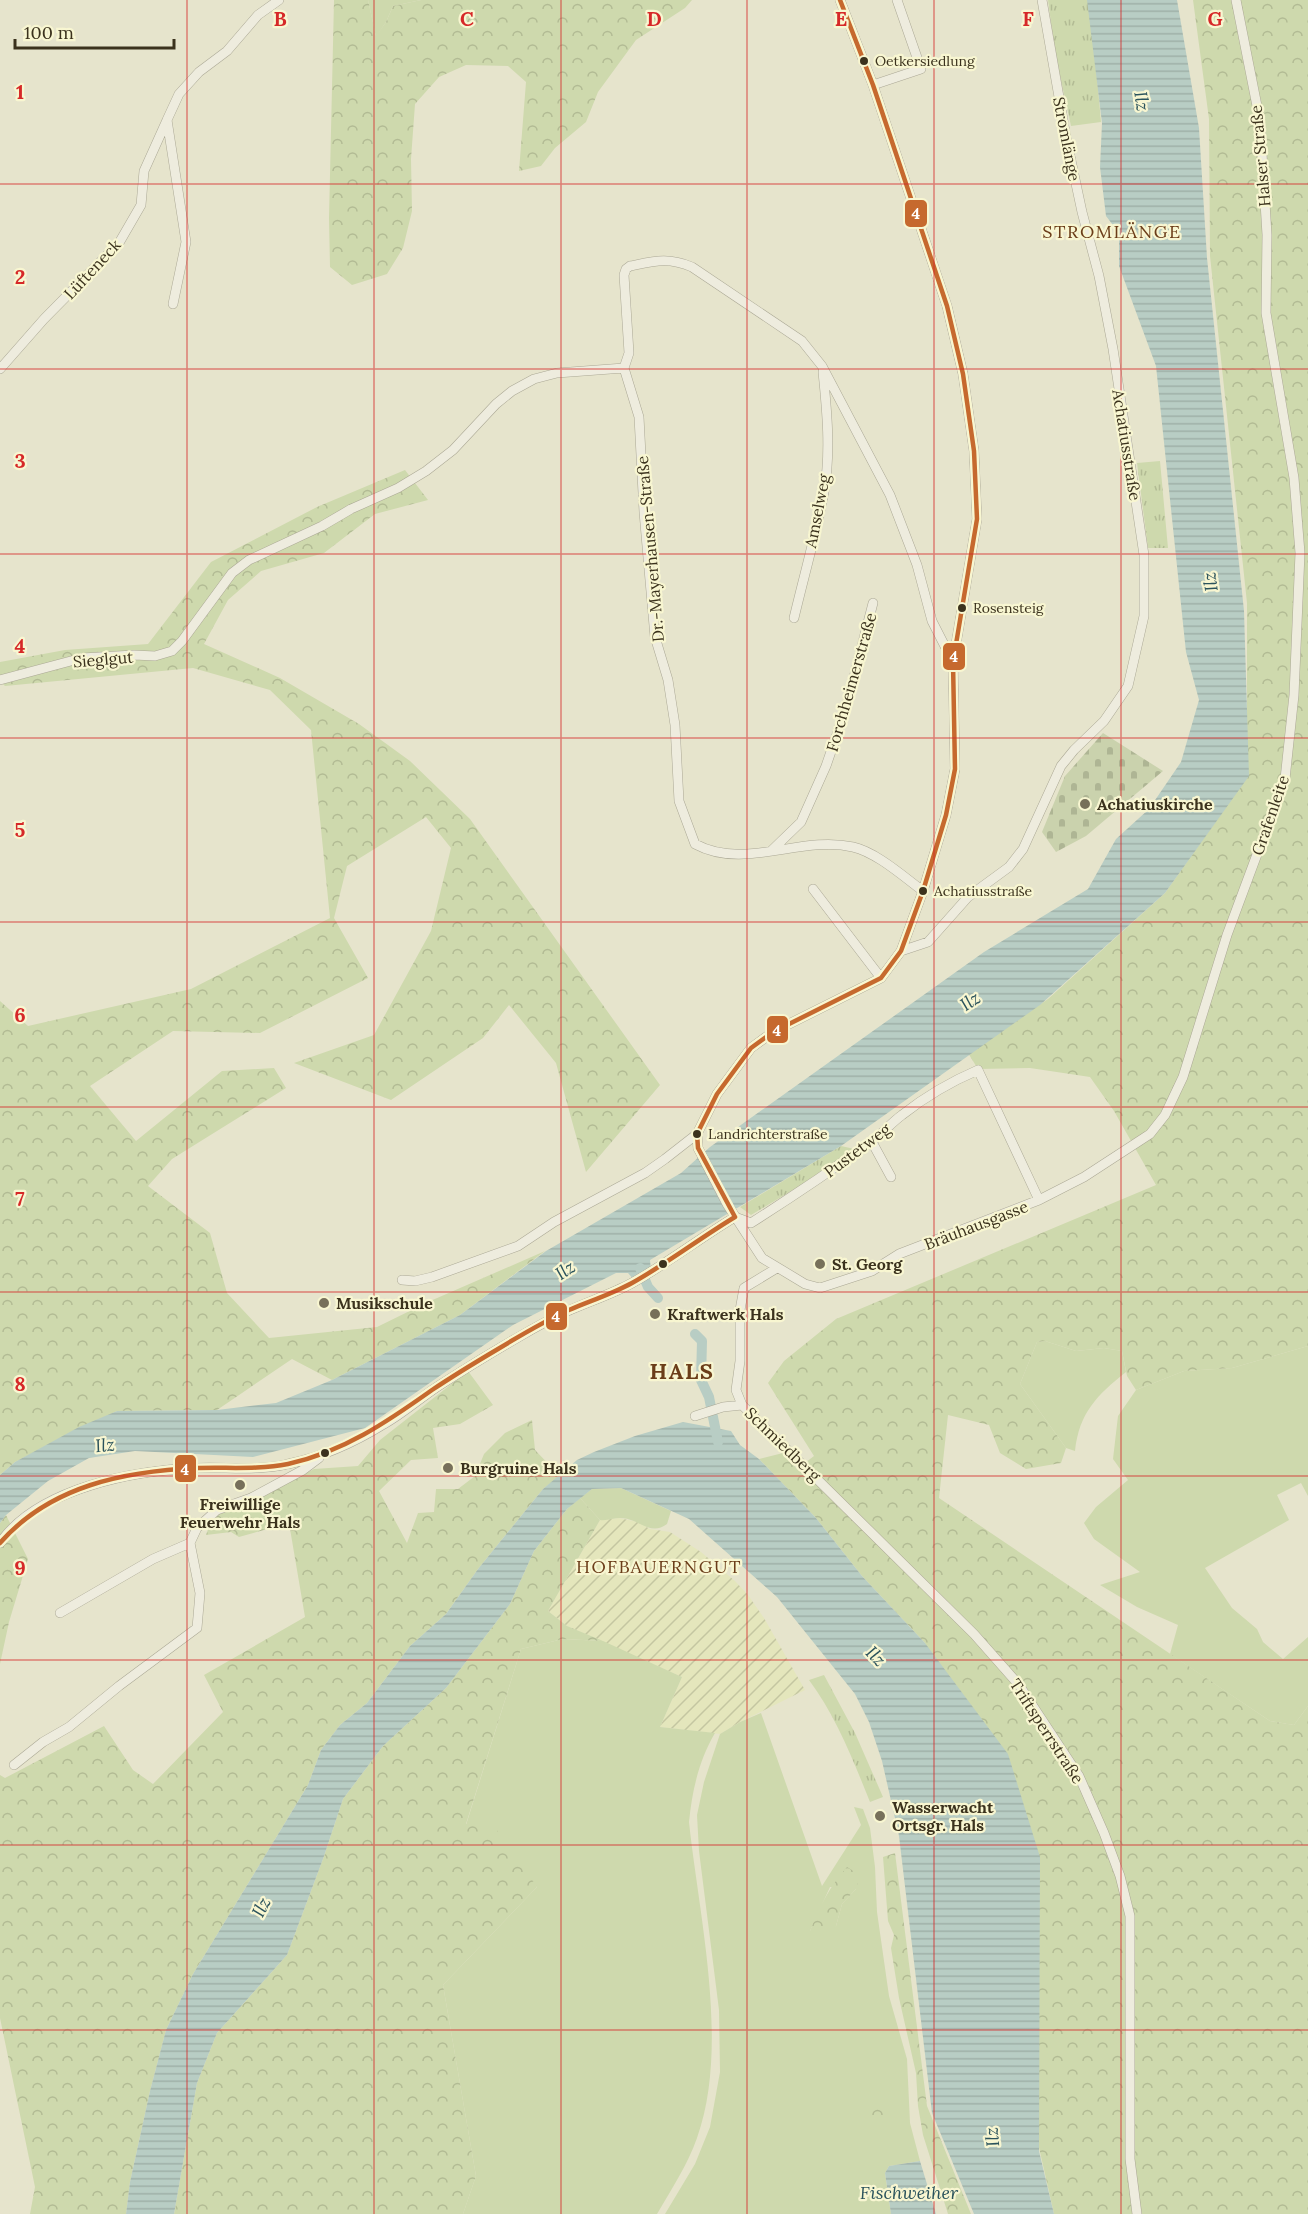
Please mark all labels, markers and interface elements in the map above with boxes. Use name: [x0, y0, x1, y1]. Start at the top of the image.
text: B: [273, 6, 287, 31]
text: C: [460, 6, 474, 31]
text: D: [646, 6, 662, 31]
text: E: [835, 6, 847, 31]
text: F: [1022, 6, 1034, 31]
text: G: [1207, 6, 1223, 31]
scale bar: [15, 12, 174, 50]
text: 100 m: [24, 21, 74, 44]
place label: Oetkersiedlung: [875, 52, 975, 70]
marker: Oetkersiedlung: [858, 55, 870, 67]
text: 1: [16, 79, 24, 104]
water label: Ilz: [1129, 90, 1155, 112]
street label: Stromlänge: [1049, 95, 1085, 183]
street label: Halser Straße: [1246, 104, 1274, 208]
line badge: 4: [904, 199, 928, 228]
text: 4: [912, 203, 921, 223]
district label: STROMLÄNGE: [1042, 220, 1182, 243]
street label: Lüfteneck: [59, 235, 125, 303]
text: 2: [15, 264, 25, 289]
street label: Achatiusstraße: [1108, 387, 1146, 502]
text: 3: [14, 448, 26, 473]
street label: Dr.-Mayerhausen-Straße: [632, 455, 668, 643]
street label: Amselweg: [800, 471, 834, 551]
water label: Ilz: [1197, 571, 1223, 593]
place label: Rosensteig: [973, 599, 1044, 617]
marker: Rosensteig: [956, 602, 968, 614]
street label: Forchheimerstraße: [822, 610, 881, 754]
text: 4: [15, 633, 26, 658]
line badge: 4: [942, 642, 966, 671]
street label: Sieglgut: [72, 646, 135, 672]
text: 4: [950, 646, 959, 666]
street label: Grafenleite: [1247, 772, 1293, 858]
place label: Achatiuskirche: [1097, 794, 1213, 814]
marker: Achatiuskirche: [1078, 797, 1092, 811]
text: 5: [15, 817, 26, 842]
place label: Achatiusstraße: [933, 882, 1033, 900]
marker: Achatiusstraße: [917, 885, 929, 897]
water label: Ilz: [955, 986, 985, 1016]
text: 6: [14, 1002, 26, 1027]
line badge: 4: [766, 1015, 789, 1044]
text: 4: [773, 1020, 782, 1040]
street label: Pustetweg: [820, 1118, 895, 1181]
place label: Landrichterstraße: [708, 1125, 828, 1143]
marker: Landrichterstraße: [691, 1128, 703, 1140]
text: 7: [15, 1186, 25, 1211]
street label: Bräuhausgasse: [921, 1196, 1031, 1254]
place label: St. Georg: [832, 1254, 903, 1274]
water label: Ilz: [551, 1255, 579, 1285]
marker: St. Georg: [813, 1257, 827, 1271]
unlabelled marker: [657, 1258, 669, 1270]
place label: Musikschule: [336, 1293, 433, 1313]
marker: Musikschule: [317, 1296, 331, 1310]
line badge: 4: [545, 1302, 568, 1331]
place label: Kraftwerk Hals: [667, 1304, 784, 1324]
text: 4: [552, 1306, 561, 1326]
marker: Kraftwerk Hals: [648, 1307, 662, 1321]
district label: HALS: [650, 1357, 714, 1385]
text: 8: [14, 1371, 26, 1396]
street label: Schmiedberg: [741, 1403, 826, 1486]
water label: Ilz: [94, 1433, 116, 1457]
unlabelled marker: [319, 1447, 331, 1459]
line badge: 4: [174, 1454, 197, 1483]
place label: Burgruine Hals: [460, 1458, 577, 1478]
text: 4: [181, 1459, 190, 1479]
marker: Burgruine Hals: [441, 1461, 455, 1475]
marker: Freiwillige Feuerwehr Hals: [233, 1478, 247, 1492]
place label: Freiwillige Feuerwehr Hals: [180, 1494, 300, 1532]
text: 9: [14, 1555, 26, 1580]
district label: HOFBAUERNGUT: [576, 1555, 742, 1578]
water label: Ilz: [861, 1641, 891, 1671]
street label: Triftsperrstraße: [1006, 1675, 1088, 1787]
place label: Wasserwacht Ortsgr. Hals: [892, 1797, 994, 1835]
marker: Wasserwacht Ortsgr. Hals: [873, 1809, 887, 1823]
water label: Ilz: [246, 1893, 276, 1921]
water label: Ilz: [980, 2126, 1004, 2148]
water label: Fischweiher: [860, 2181, 959, 2204]

